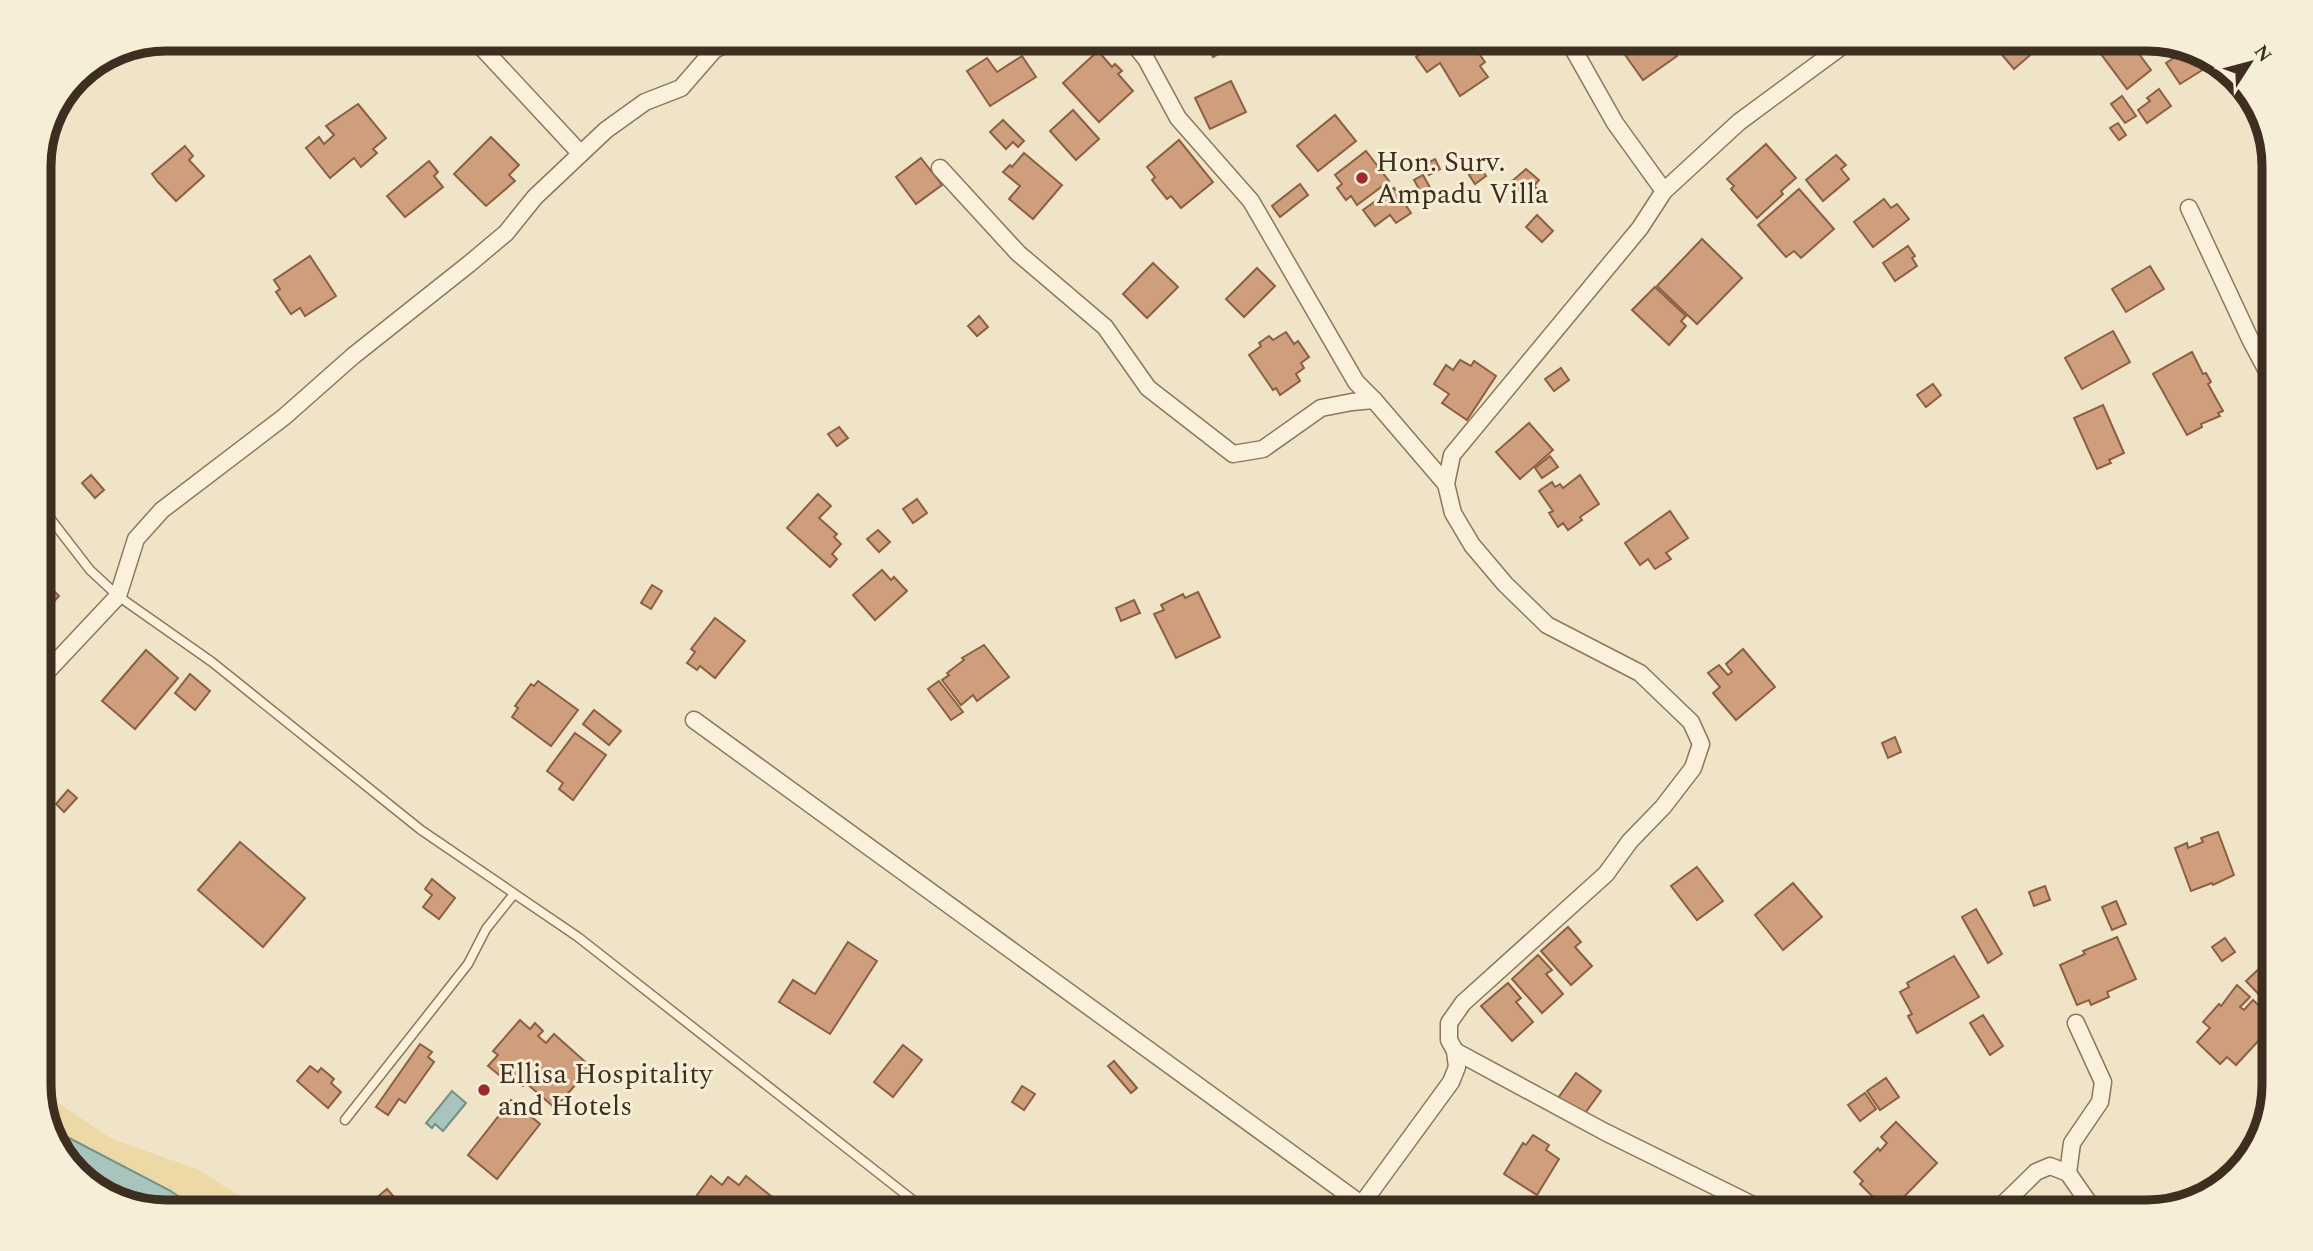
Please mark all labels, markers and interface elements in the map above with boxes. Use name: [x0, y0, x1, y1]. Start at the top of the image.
north arrow: [2215, 28, 2285, 98]
text: N: [2246, 39, 2279, 69]
place label: Hon. Surv. Ampadu Villa: [1376, 141, 1549, 216]
marker: Hon. Surv. Ampadu Villa: [1354, 170, 1370, 186]
place label: Ellisa Hospitality and Hotels: [498, 1053, 714, 1128]
marker: Ellisa Hospitality and Hotels: [476, 1082, 492, 1098]

